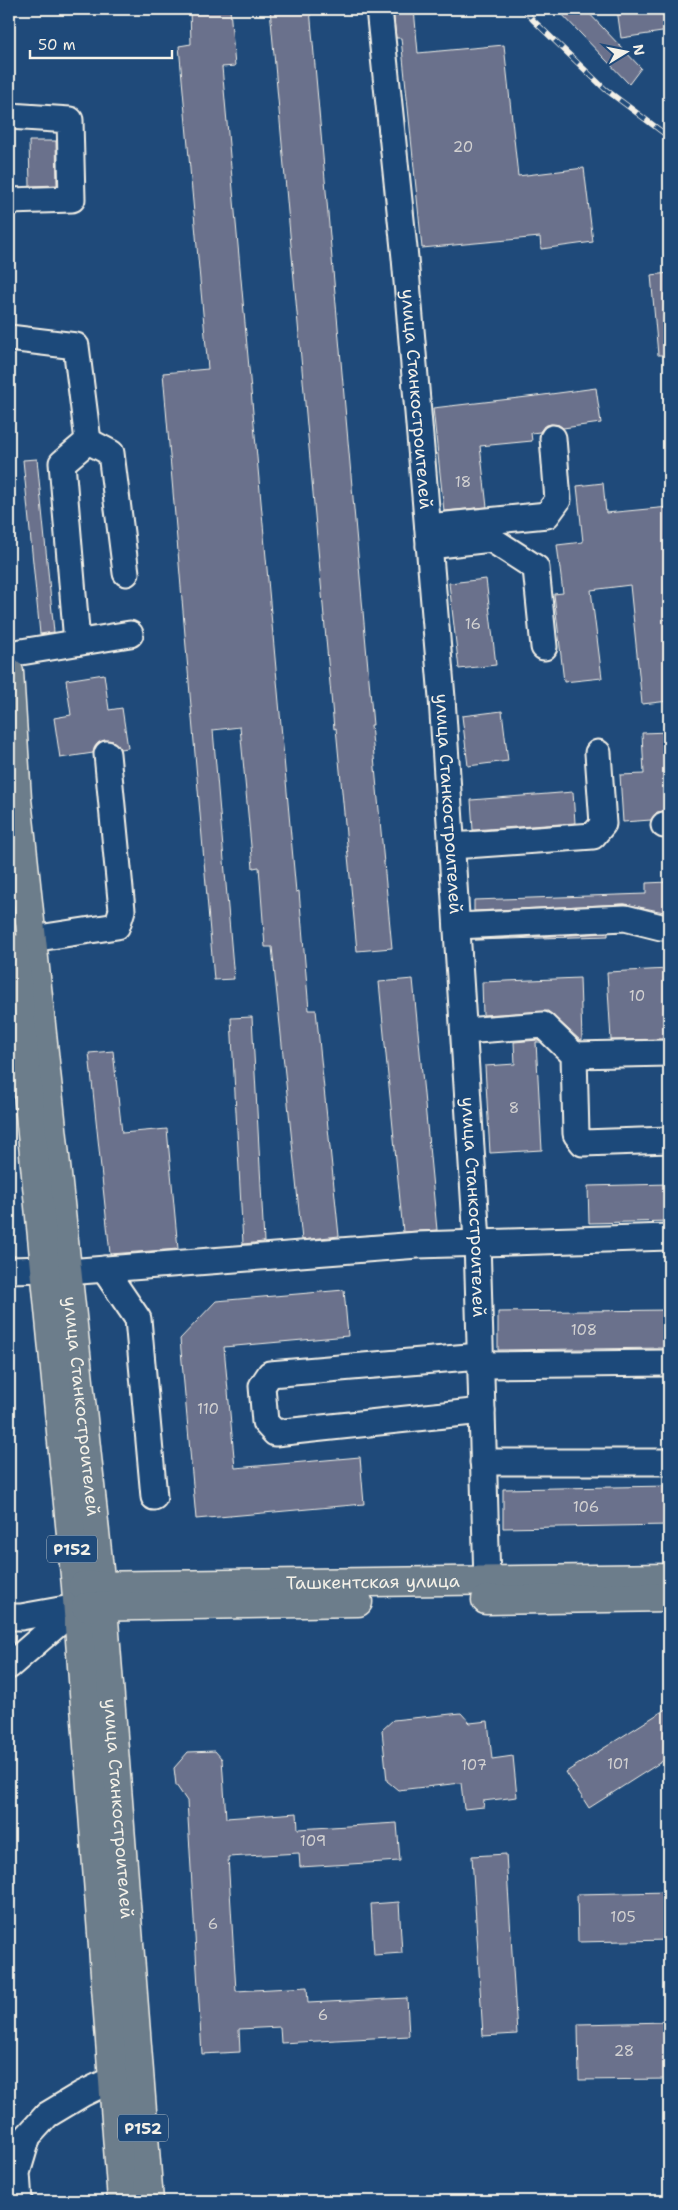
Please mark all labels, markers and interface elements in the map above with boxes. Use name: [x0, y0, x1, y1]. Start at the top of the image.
scale bar: [30, 28, 172, 60]
north arrow: [600, 28, 650, 78]
text: 50 m: [38, 35, 76, 55]
text: N: [629, 43, 649, 57]
house number: 20: [453, 137, 473, 157]
street label: улица Станкостроителей: [396, 288, 438, 510]
house number: 18: [455, 472, 471, 492]
house number: 16: [465, 614, 481, 634]
street label: улица Станкостроителей: [430, 693, 468, 915]
house number: 10: [629, 986, 645, 1006]
street label: улица Станкостроителей: [456, 1096, 491, 1318]
house number: 8: [509, 1098, 519, 1118]
street label: улица Станкостроителей: [58, 1295, 105, 1518]
house number: 108: [571, 1320, 597, 1340]
house number: 110: [197, 1399, 219, 1419]
house number: 106: [573, 1497, 599, 1517]
road number: Р152: [47, 1536, 97, 1562]
street label: Ташкентская улица: [286, 1569, 460, 1595]
street label: улица Станкостроителей: [98, 1698, 139, 1920]
house number: 101: [607, 1754, 629, 1774]
house number: 107: [461, 1755, 487, 1775]
house number: 109: [300, 1831, 326, 1851]
house number: 105: [610, 1907, 636, 1927]
house number: 6: [208, 1914, 218, 1934]
house number: 6: [318, 2005, 328, 2025]
house number: 28: [614, 2041, 634, 2061]
road number: Р152: [118, 2114, 168, 2142]

